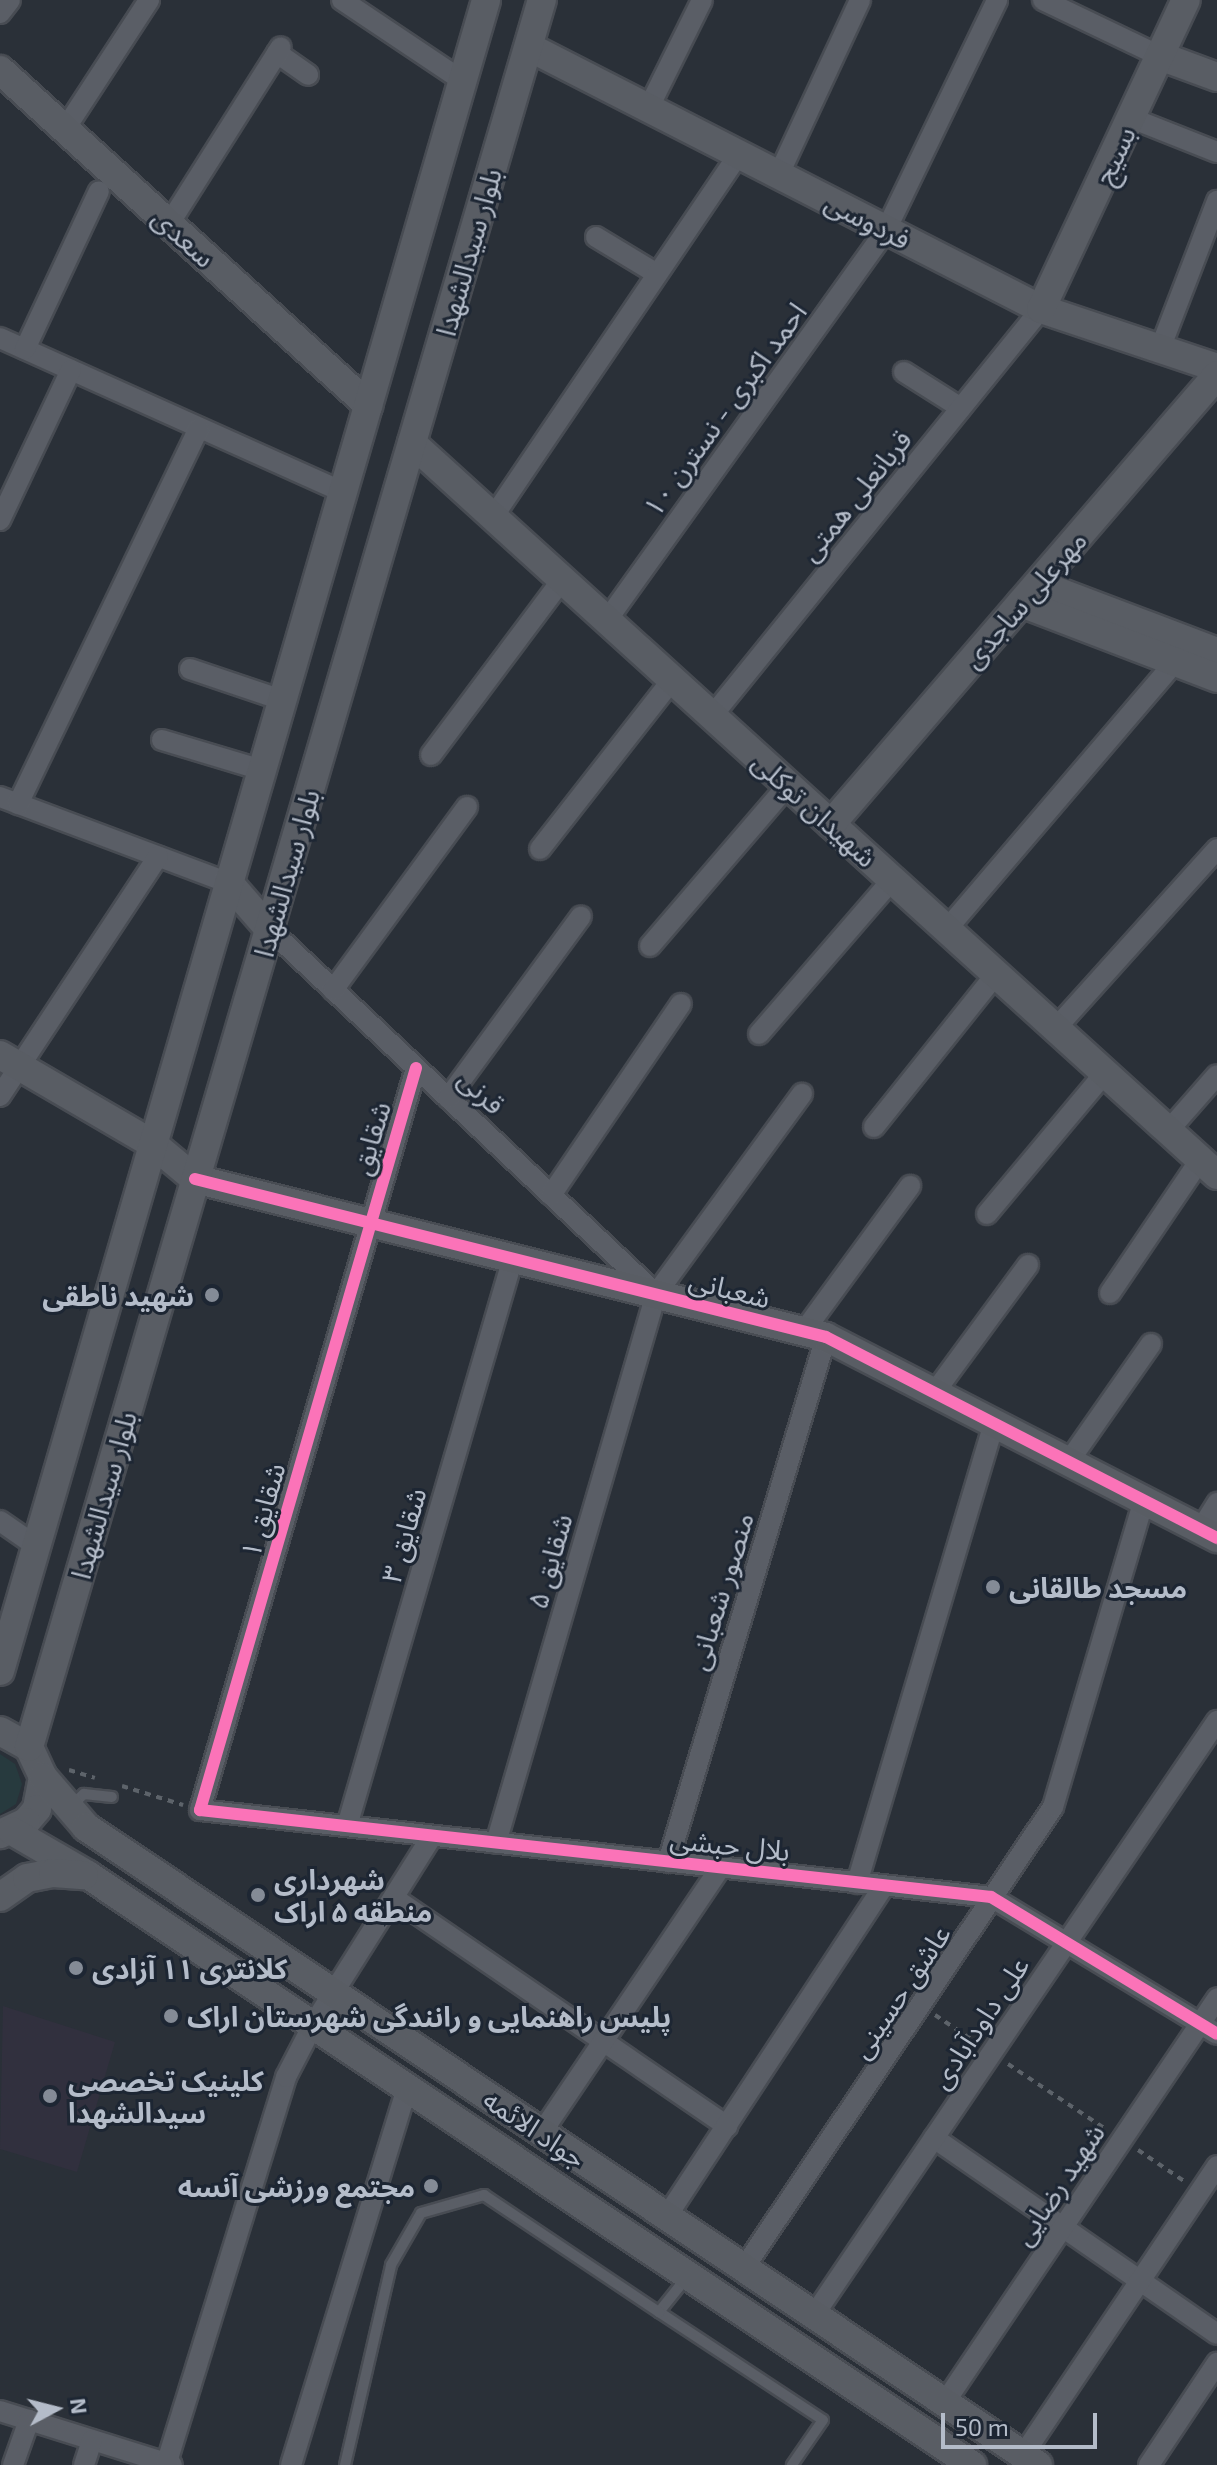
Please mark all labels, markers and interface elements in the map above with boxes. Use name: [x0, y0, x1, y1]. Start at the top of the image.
street label: بسیج: [1086, 121, 1142, 189]
street label: بلوار سیدالشهدا: [428, 164, 508, 340]
street label: فردوسی: [820, 184, 916, 256]
street label: سعدی: [146, 200, 222, 274]
street label: احمد اکبری - نسترن ۱۰: [635, 296, 813, 522]
street label: قربانعلی همتی: [792, 423, 918, 567]
street label: مهرعلی ساجدی: [955, 523, 1093, 675]
street label: شهیدان توکلی: [746, 744, 884, 874]
street label: بلوار سیدالشهدا: [246, 785, 326, 961]
street label: قرنی: [452, 1061, 512, 1121]
street label: شقایق: [343, 1097, 397, 1179]
street label: شعبانی: [686, 1262, 774, 1314]
place label: شهید ناطقی: [42, 1278, 194, 1312]
marker: شهید ناطقی: [201, 1284, 223, 1306]
street label: بلوار سیدالشهدا: [63, 1407, 143, 1583]
street label: شقایق ۱: [232, 1459, 292, 1561]
street label: شقایق ۳: [373, 1484, 433, 1586]
street label: منصور شعبانی: [680, 1508, 760, 1674]
street label: شقایق ۵: [519, 1510, 579, 1612]
place label: مسجد طالقانی: [1009, 1570, 1187, 1604]
marker: مسجد طالقانی: [984, 1578, 1002, 1596]
street label: بلال حبشی: [668, 1821, 792, 1867]
place label: شهرداری منطقه ۵ اراک: [274, 1862, 432, 1928]
marker: شهرداری منطقه ۵ اراک: [249, 1886, 267, 1904]
street label: عاشق حسینی: [843, 1918, 957, 2064]
street label: علی داودآبادی: [923, 1950, 1035, 2094]
place label: کلانتری ۱۱ آزادی: [92, 1951, 287, 1985]
marker: کلانتری ۱۱ آزادی: [67, 1959, 85, 1977]
place label: پلیس راهنمایی و رانندگی شهرستان اراک: [187, 1999, 671, 2033]
marker: پلیس راهنمایی و رانندگی شهرستان اراک: [162, 2007, 180, 2025]
place label: کلینیک تخصصی سیدالشهدا: [68, 2063, 264, 2129]
street label: جواد الائمه: [477, 2082, 593, 2174]
marker: کلینیک تخصصی سیدالشهدا: [39, 2085, 61, 2107]
street label: شهید رضایی: [1005, 2117, 1111, 2251]
place label: مجتمع ورزشی آنسه: [178, 2169, 415, 2203]
marker: مجتمع ورزشی آنسه: [422, 2177, 440, 2195]
north arrow: [16, 2369, 96, 2449]
text: N: [66, 2397, 94, 2416]
scale bar: [945, 2397, 1101, 2447]
text: 50 m: [955, 2412, 1009, 2441]

